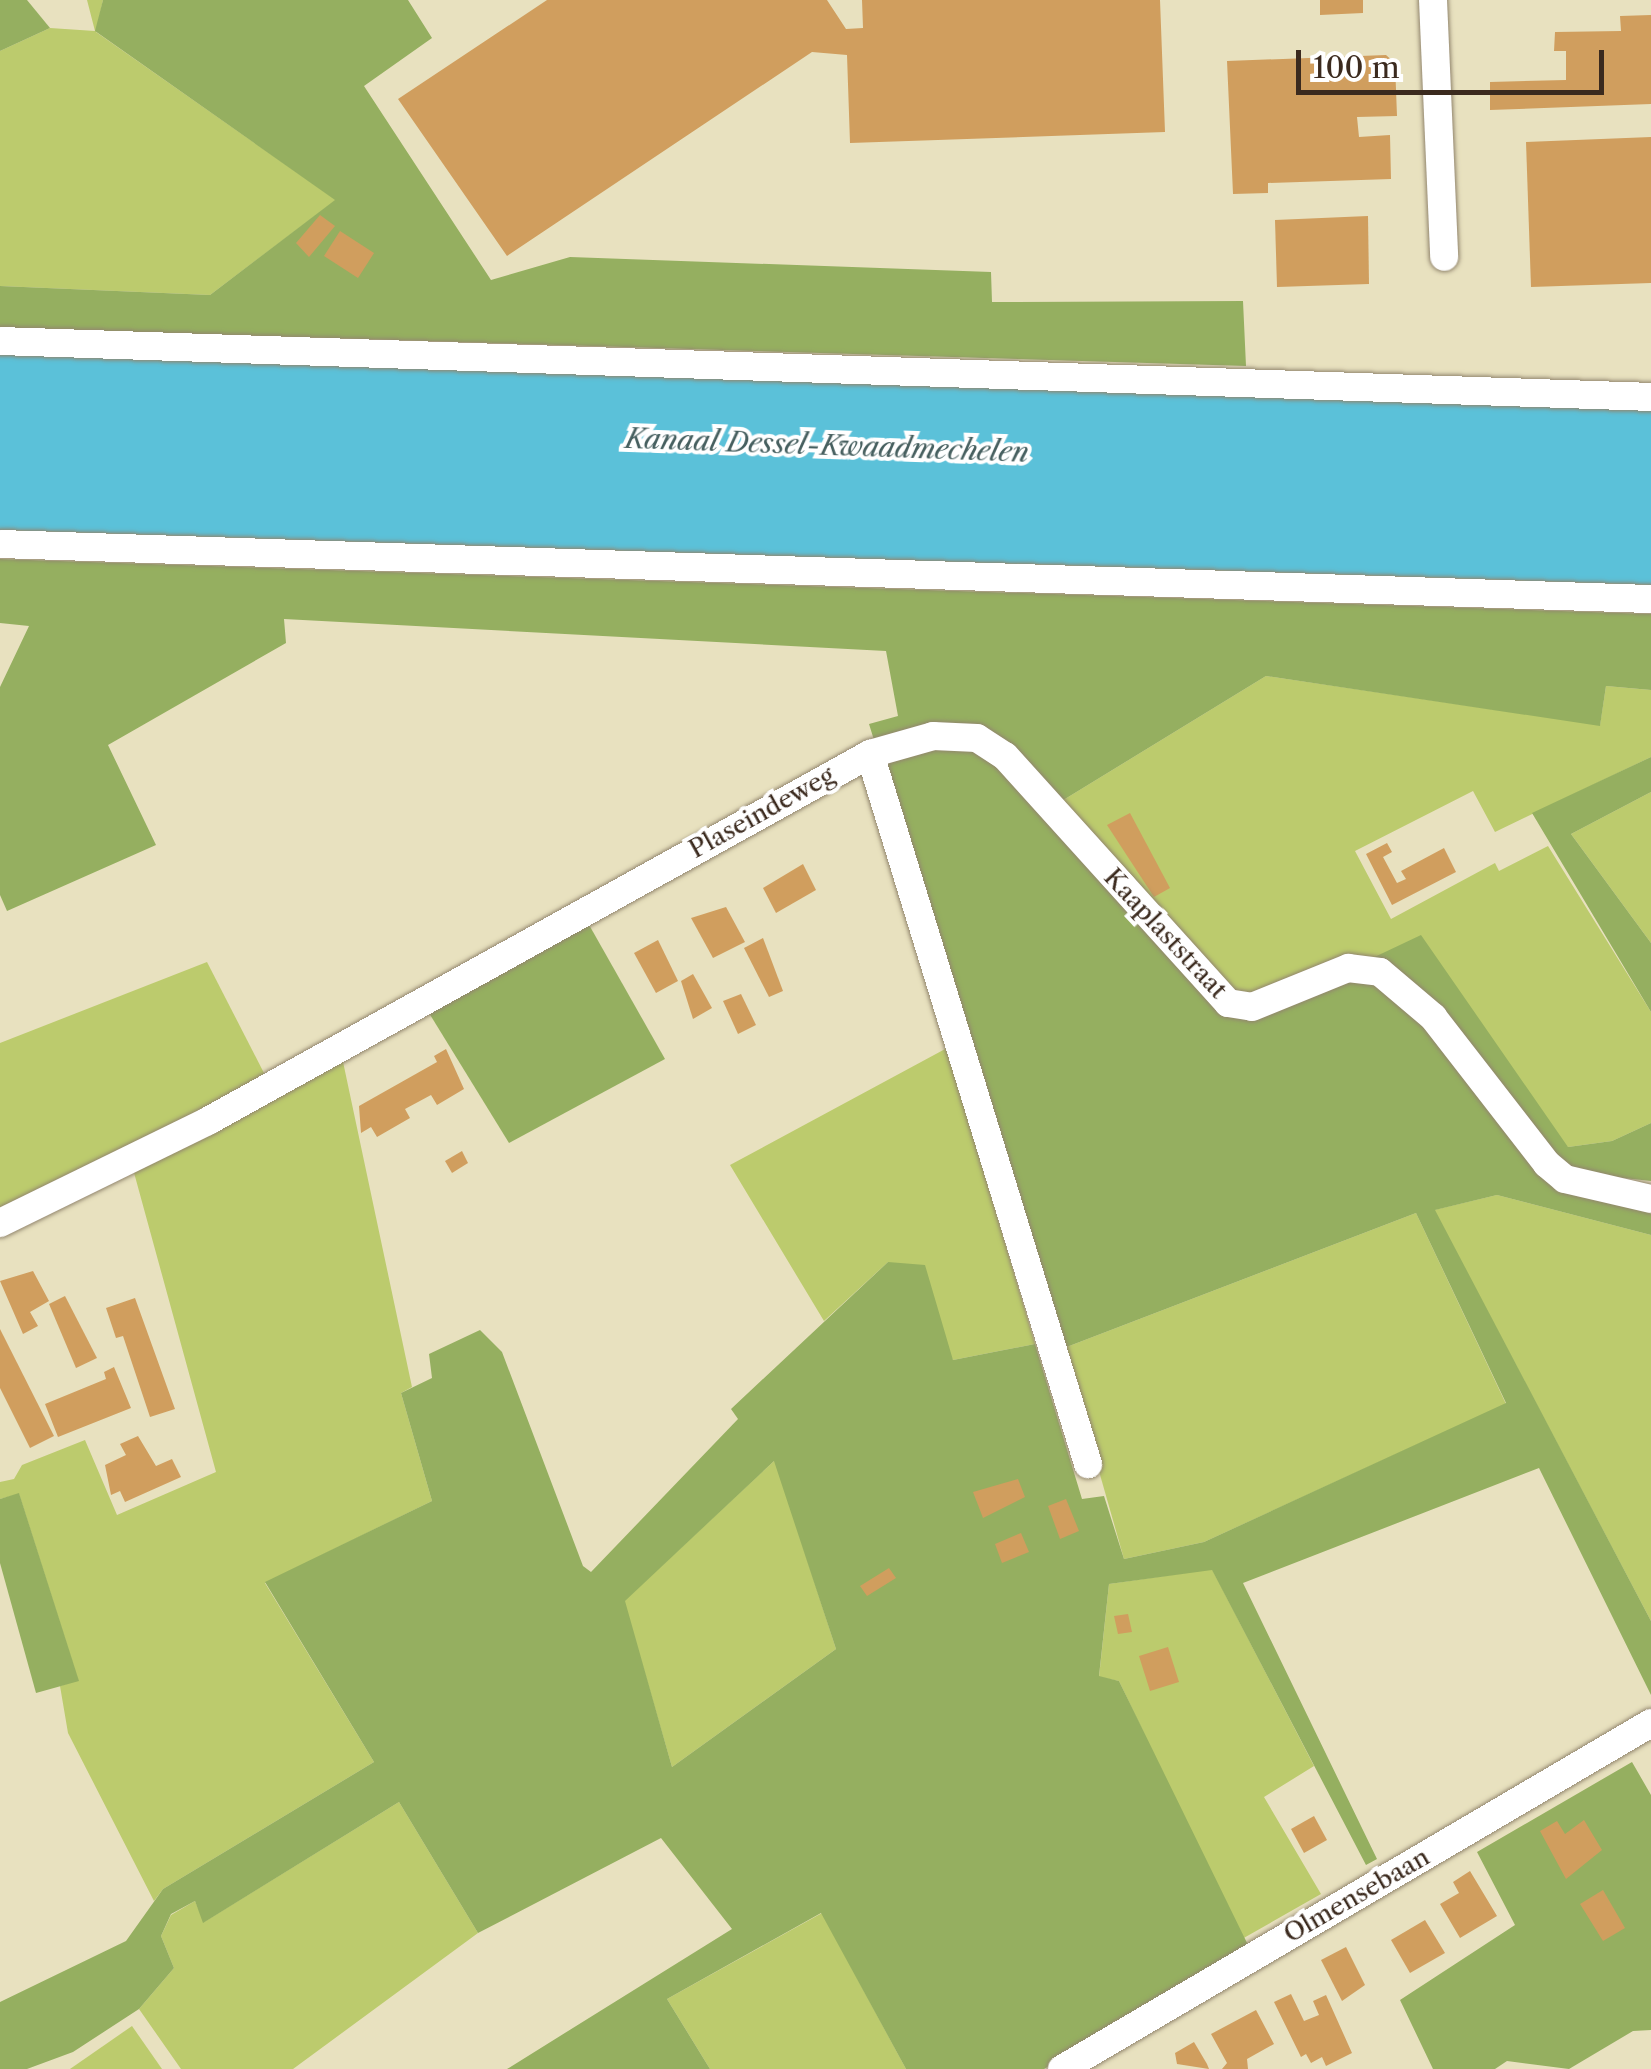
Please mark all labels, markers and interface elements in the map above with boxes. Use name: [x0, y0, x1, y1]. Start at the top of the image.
scale bar: [1301, 30, 1608, 92]
text: 100 m: [1313, 49, 1400, 86]
water label: Kanaal Dessel-Kwaadmechelen: [625, 421, 1029, 469]
street label: Plaseindeweg: [684, 761, 840, 865]
street label: Kaaplaststraat: [1097, 863, 1233, 1005]
street label: Olmensebaan: [1279, 1842, 1435, 1950]

